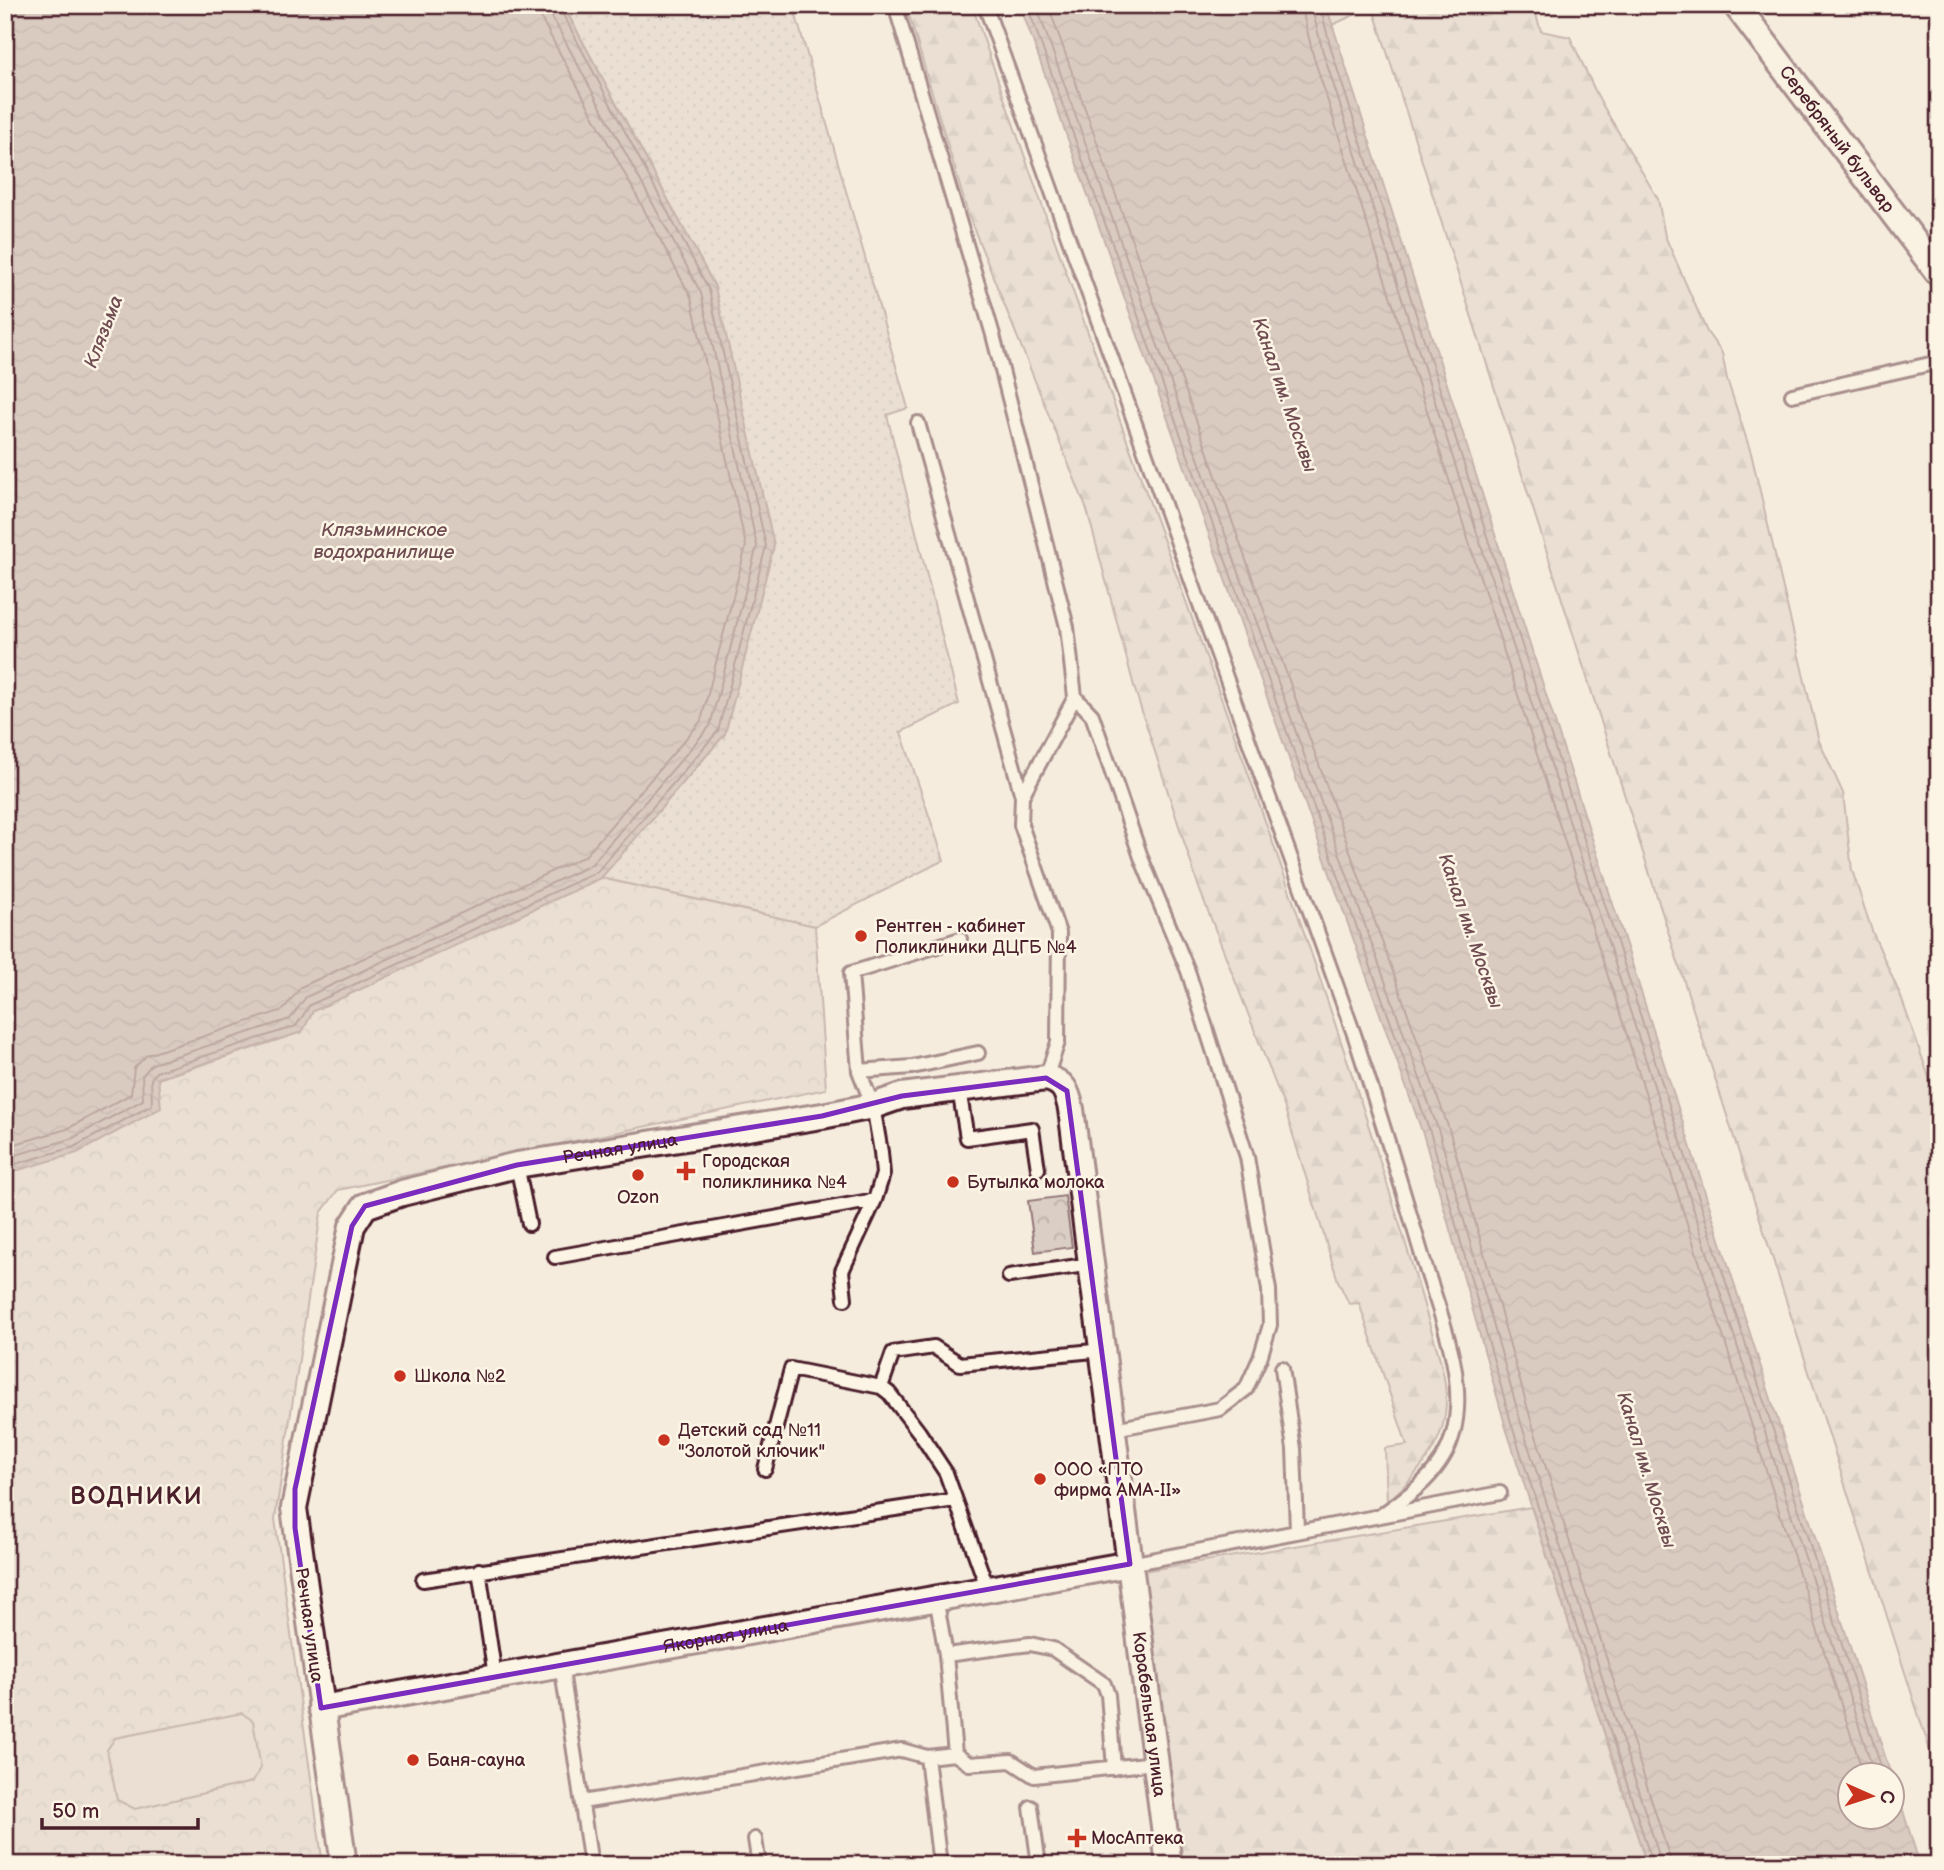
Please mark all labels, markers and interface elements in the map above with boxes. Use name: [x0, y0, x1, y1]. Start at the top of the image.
street label: Серебряный бульвар: [1775, 62, 1899, 217]
water label: Клязьма: [80, 292, 128, 372]
water label: Канал им. Москвы: [1247, 315, 1321, 476]
water label: Клязьминское водохранилище: [314, 519, 455, 564]
water label: Канал им. Москвы: [1433, 851, 1507, 1012]
place label: Рентген - кабинет Поликлиники ДЦГБ №4: [875, 916, 1077, 958]
marker: Рентген - кабинет Поликлиники ДЦГБ №4: [853, 928, 869, 944]
street label: Речная улица: [561, 1129, 679, 1168]
place label: Городская поликлиника №4: [702, 1151, 847, 1193]
marker: Городская поликлиника №4: [676, 1161, 696, 1181]
marker: Ozon: [630, 1167, 646, 1183]
place label: Бутылка молока: [967, 1172, 1105, 1193]
marker: Бутылка молока: [945, 1174, 961, 1190]
place label: Ozon: [617, 1187, 659, 1208]
place label: Школа №2: [414, 1366, 506, 1387]
marker: Школа №2: [392, 1368, 408, 1384]
water label: Канал им. Москвы: [1611, 1389, 1681, 1551]
place label: Детский сад №11 "Золотой ключик": [678, 1420, 825, 1462]
marker: Детский сад №11 "Золотой ключик": [656, 1432, 672, 1448]
place label: ООО «ПТО фирма АМА-II»: [1054, 1459, 1181, 1501]
marker: ООО «ПТО фирма АМА-II»: [1032, 1471, 1048, 1487]
district label: ВОДНИКИ: [70, 1482, 204, 1511]
street label: Речная улица: [291, 1566, 328, 1684]
street label: Якорная улица: [661, 1614, 790, 1657]
street label: Корабельная улица: [1128, 1630, 1171, 1799]
place label: Баня-сауна: [427, 1750, 526, 1771]
marker: Баня-сауна: [405, 1752, 421, 1768]
north arrow: [1836, 1762, 1906, 1832]
scale bar: [42, 1786, 198, 1830]
text: С: [1875, 1790, 1898, 1804]
text: 50 m: [52, 1799, 99, 1824]
place label: МосАптека: [1091, 1828, 1184, 1849]
marker: МосАптека: [1069, 1830, 1085, 1846]

